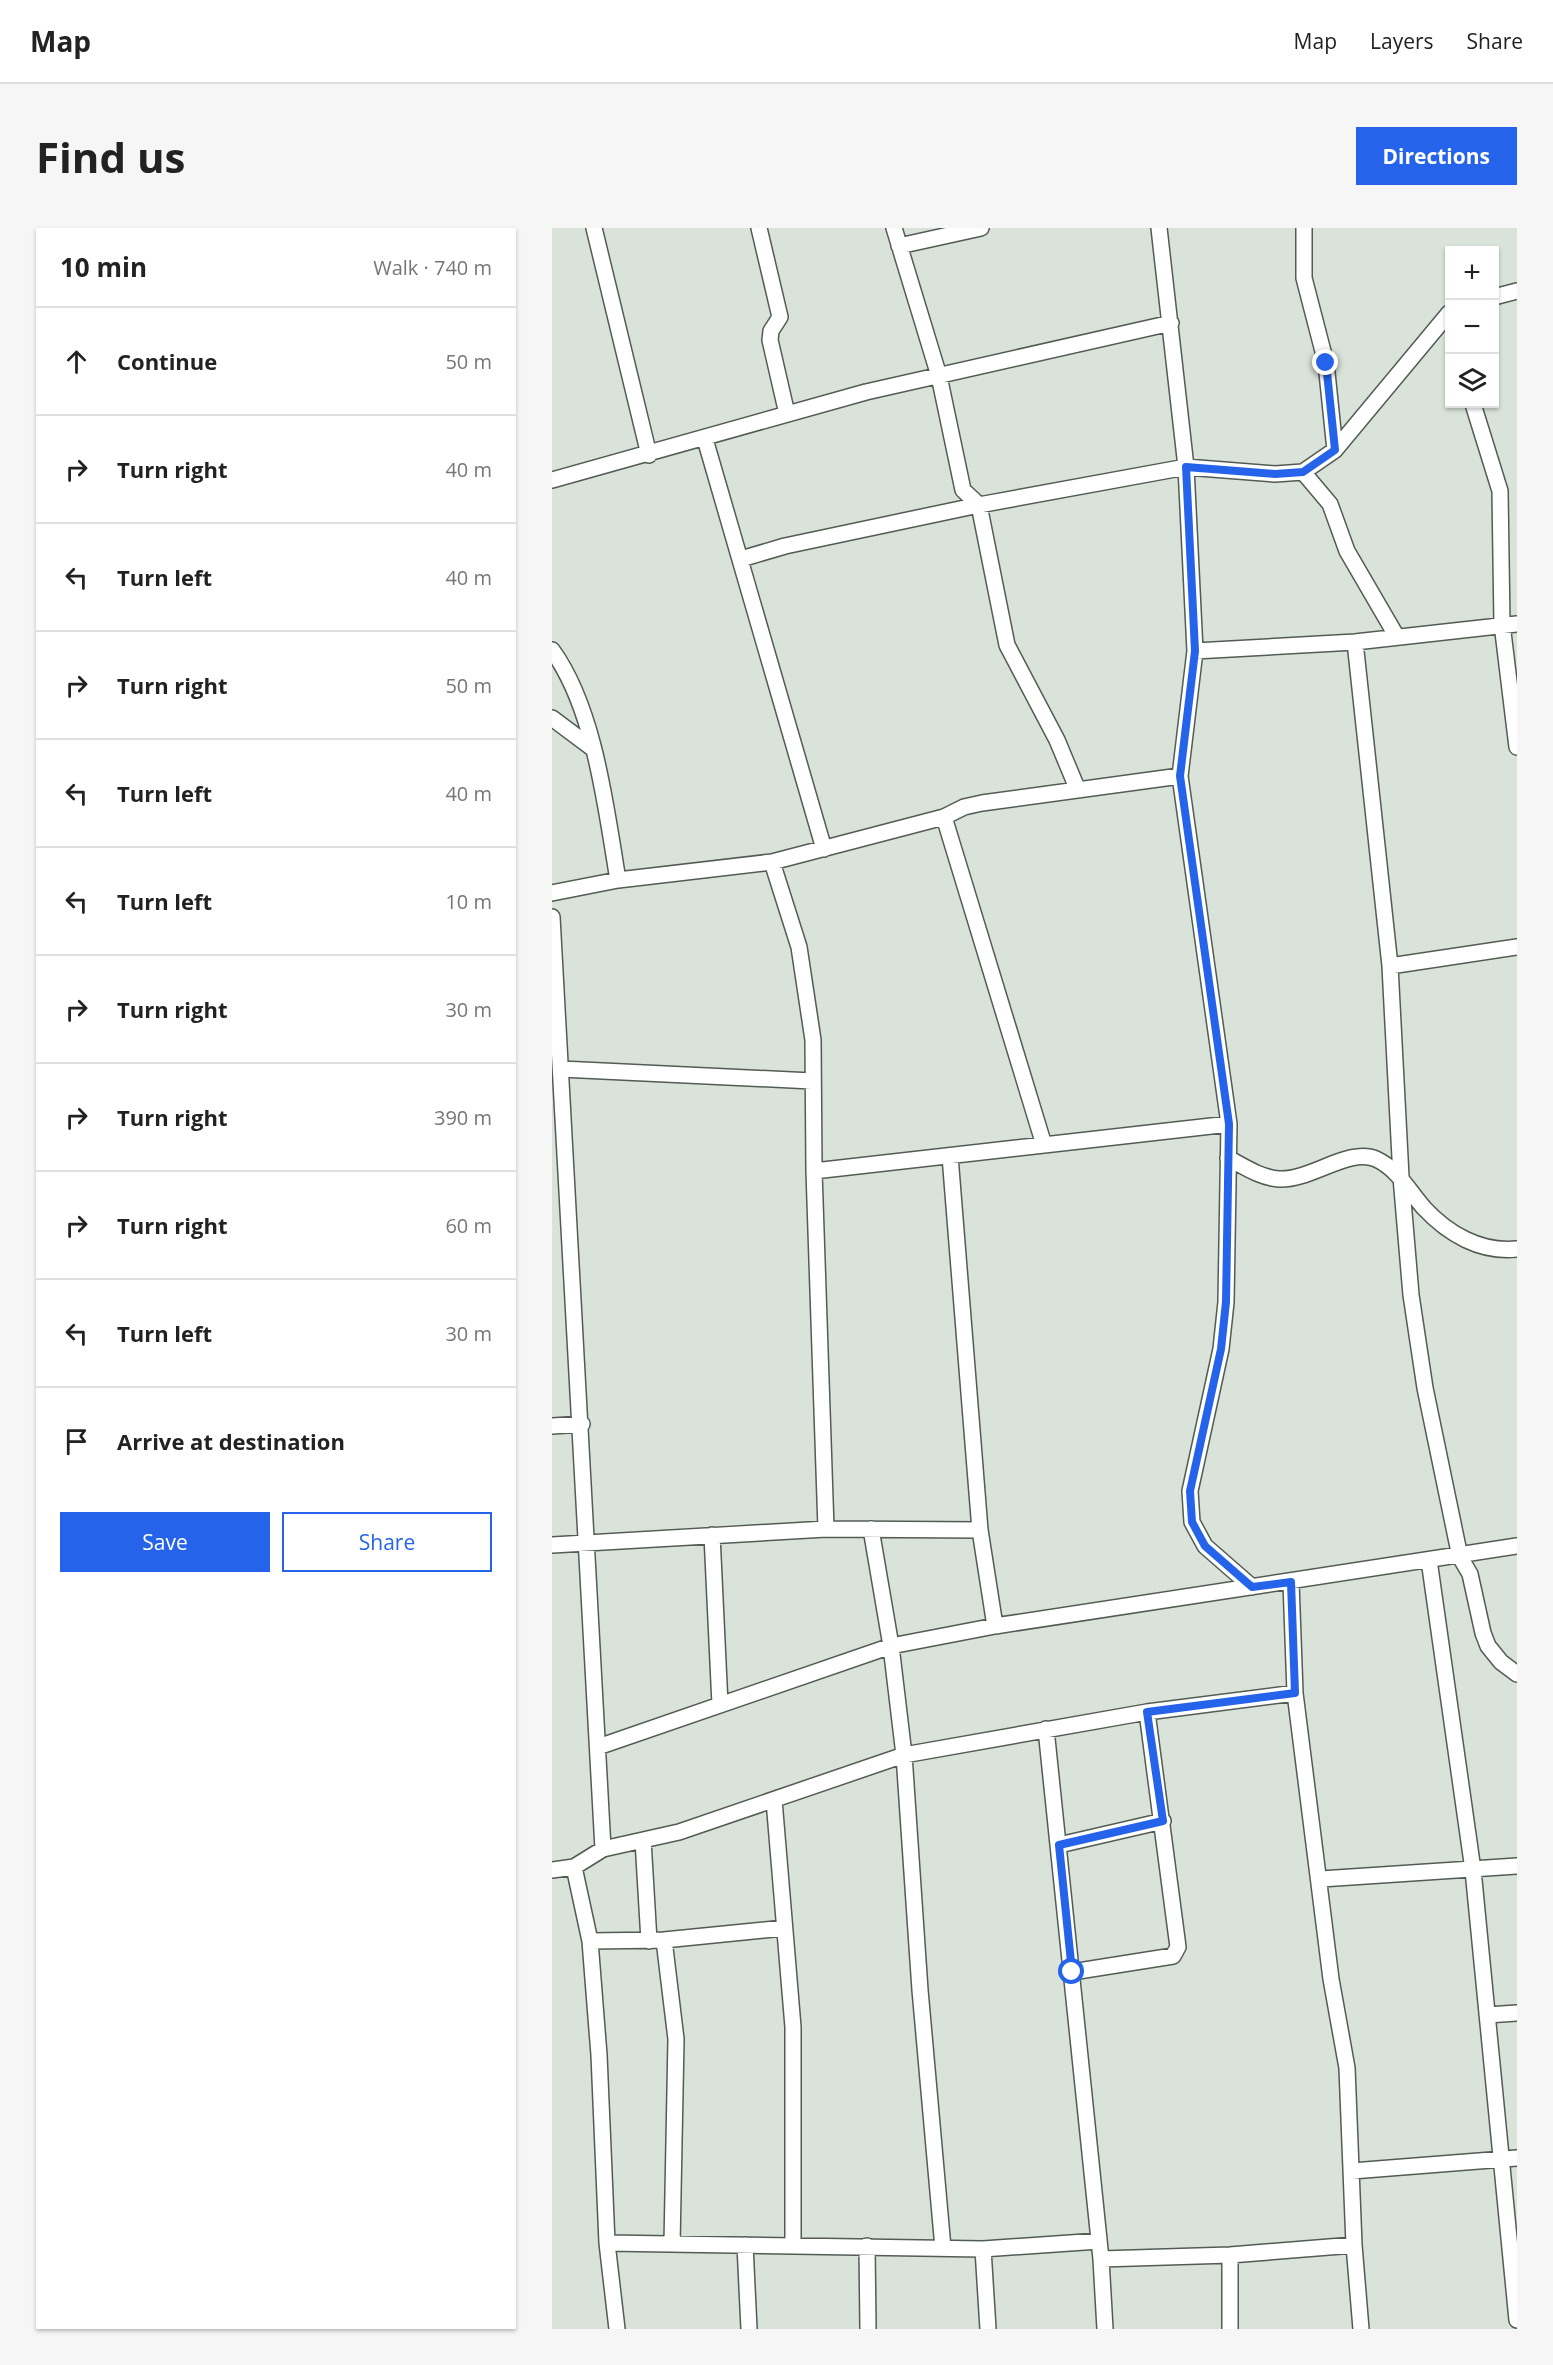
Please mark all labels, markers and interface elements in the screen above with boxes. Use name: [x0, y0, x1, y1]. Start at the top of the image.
text: Map: [30, 22, 91, 60]
text: Map: [1294, 27, 1337, 55]
text: Layers: [1370, 27, 1434, 55]
text: Share: [1467, 27, 1523, 55]
button: Directions: [1356, 127, 1517, 185]
text: Find us: [36, 128, 185, 185]
map controls: [1445, 246, 1499, 408]
button: +: [1445, 246, 1499, 300]
text: 10 min: [60, 249, 147, 285]
text: Walk · 740 m: [373, 254, 492, 281]
button: −: [1445, 300, 1499, 354]
icon: ahead: [60, 345, 93, 378]
text: Continue: [117, 346, 217, 376]
text: 50 m: [445, 348, 492, 375]
route end: [1312, 349, 1338, 375]
button: layers: [1445, 354, 1499, 408]
icon: right: [60, 453, 93, 486]
text: Turn right: [117, 454, 228, 484]
text: 40 m: [445, 456, 492, 483]
icon: left: [60, 561, 93, 594]
text: Turn left: [117, 562, 212, 592]
text: 40 m: [445, 564, 492, 591]
icon: right: [60, 669, 93, 702]
text: Turn right: [117, 670, 228, 700]
text: 50 m: [445, 672, 492, 699]
icon: left: [60, 777, 93, 810]
text: Turn left: [117, 778, 212, 808]
text: 40 m: [445, 780, 492, 807]
icon: left: [60, 885, 93, 918]
text: Turn left: [117, 886, 212, 916]
text: 10 m: [445, 888, 492, 915]
icon: right: [60, 993, 93, 1026]
text: Turn right: [117, 994, 228, 1024]
text: 30 m: [445, 996, 492, 1023]
icon: right: [60, 1101, 93, 1134]
text: Turn right: [117, 1102, 228, 1132]
text: 390 m: [434, 1104, 492, 1131]
icon: right: [60, 1209, 93, 1242]
text: Turn right: [117, 1210, 228, 1240]
text: 60 m: [445, 1212, 492, 1239]
icon: left: [60, 1317, 93, 1350]
text: Turn left: [117, 1318, 212, 1348]
text: 30 m: [445, 1320, 492, 1347]
icon: arrive: [60, 1425, 93, 1458]
text: Arrive at destination: [117, 1426, 345, 1456]
button: Save: [60, 1512, 270, 1572]
button: Share: [282, 1512, 492, 1572]
route start: [1058, 1958, 1084, 1984]

